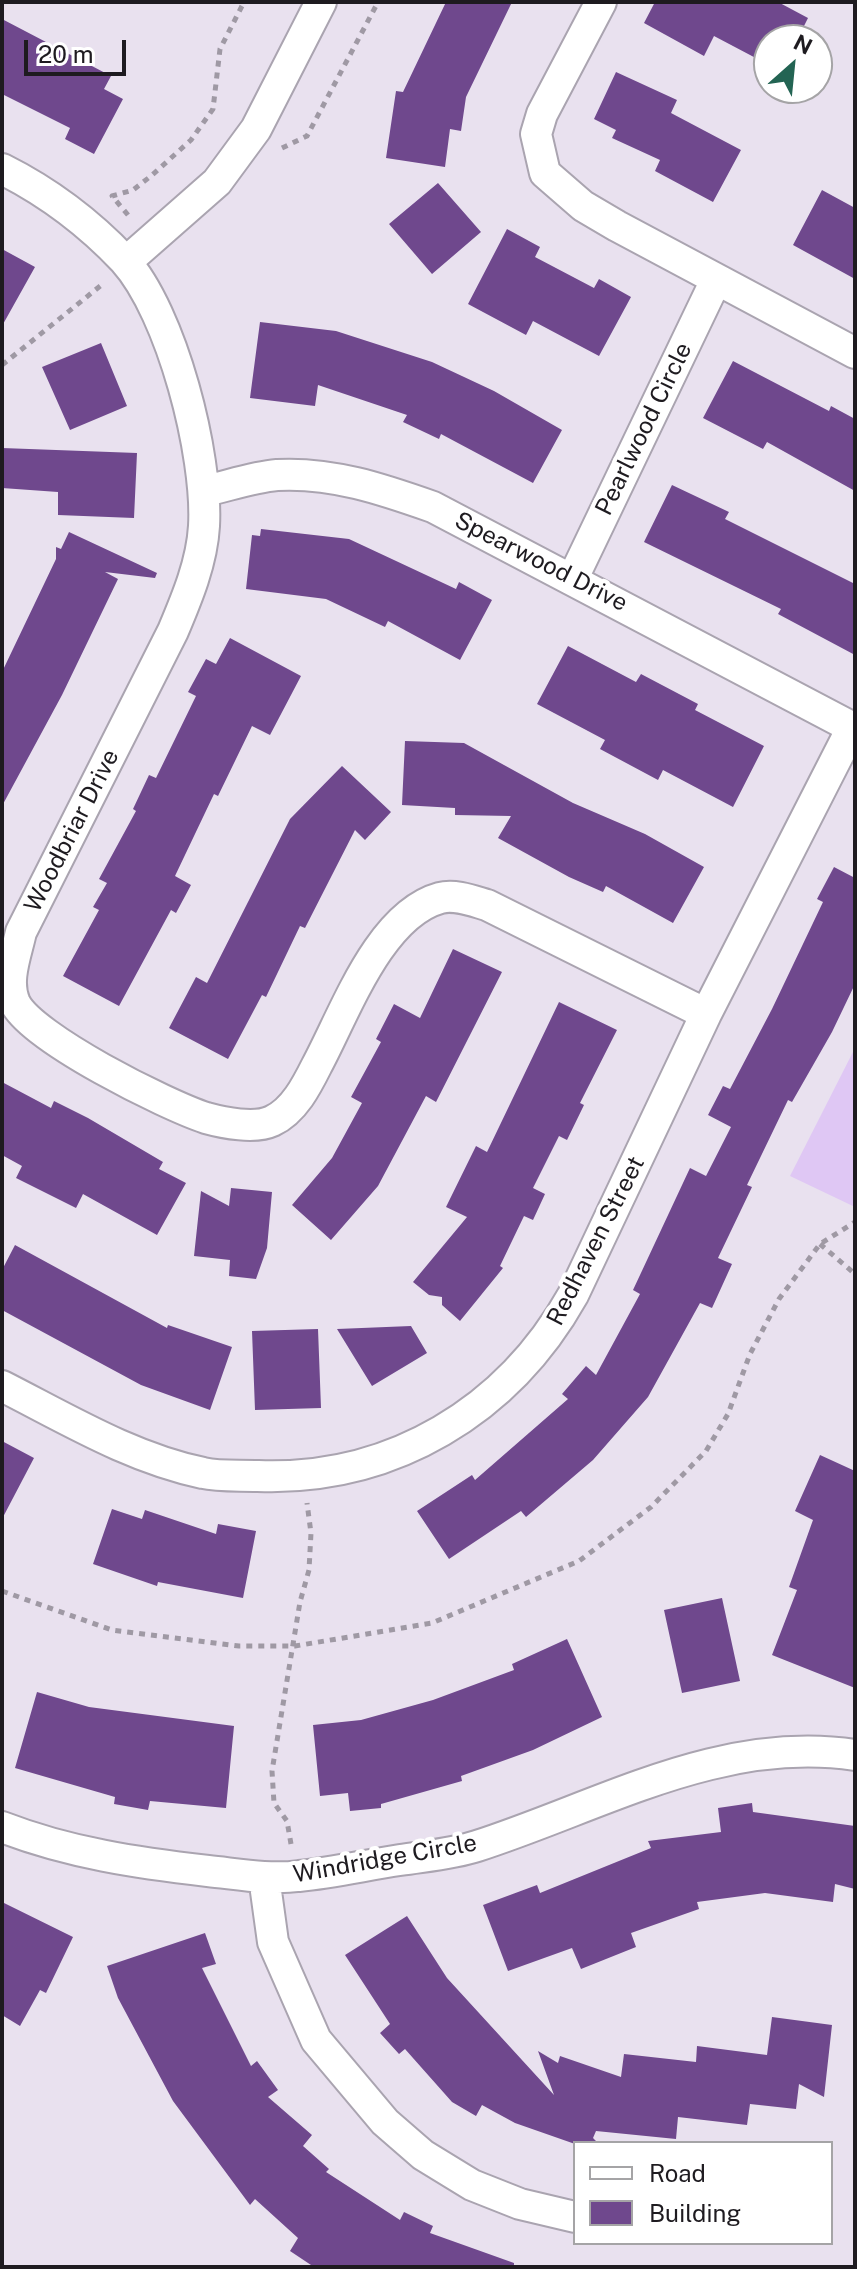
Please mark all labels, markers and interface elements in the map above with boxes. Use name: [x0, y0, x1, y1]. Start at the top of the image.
scale bar: [28, 24, 130, 74]
north arrow: [753, 24, 833, 104]
text: N: [789, 29, 817, 60]
text: 20 m: [38, 40, 94, 68]
street label: Pearlwood Circle: [590, 338, 698, 520]
street label: Spearwood Drive: [450, 506, 632, 618]
street label: Woodbriar Drive: [19, 745, 125, 917]
street label: Redhaven Street: [541, 1152, 651, 1330]
street label: Windridge Circle: [291, 1829, 479, 1889]
legend: [573, 2141, 833, 2245]
text: Road: [649, 2159, 706, 2187]
text: Building: [649, 2199, 741, 2227]

